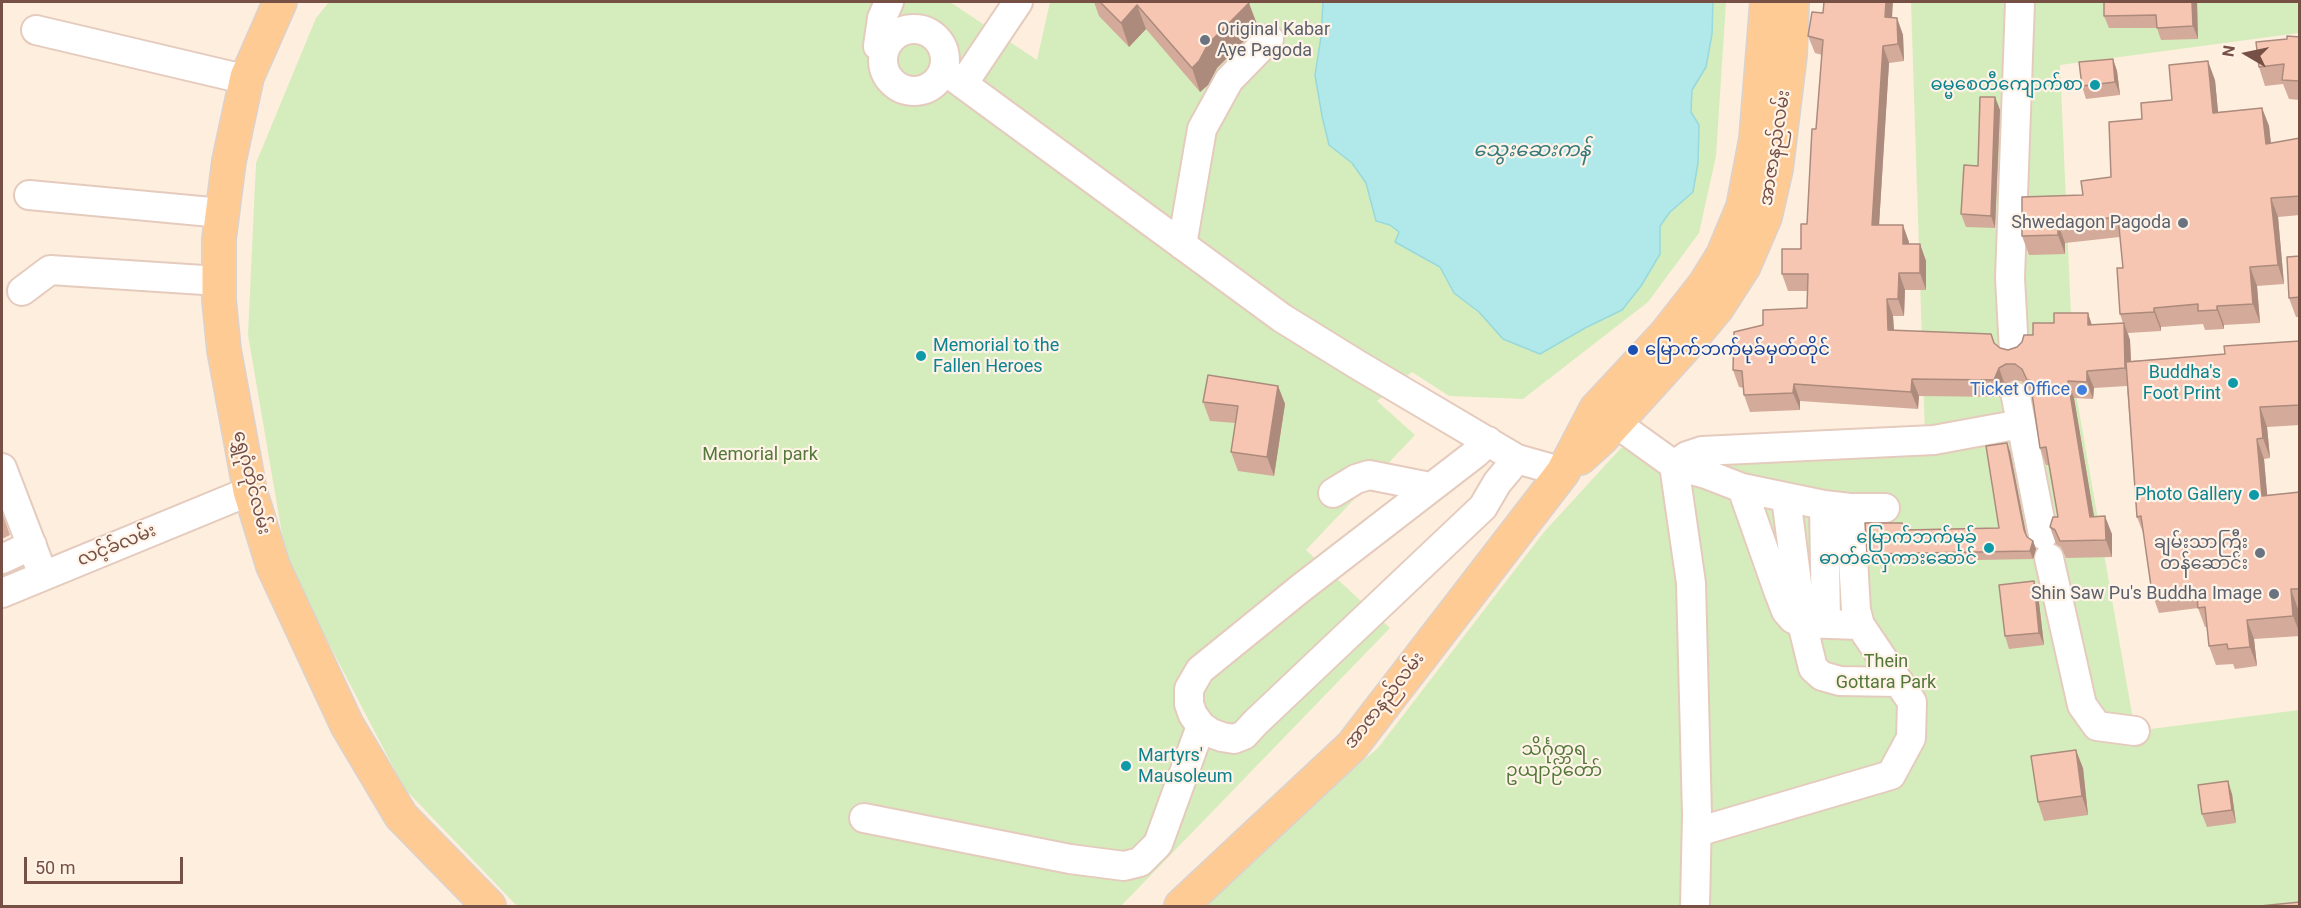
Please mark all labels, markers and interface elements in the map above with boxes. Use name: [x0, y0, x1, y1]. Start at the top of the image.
place label: Original Kabar Aye Pagoda: [1217, 19, 1330, 62]
north arrow: [2217, 24, 2277, 84]
marker: Original Kabar Aye Pagoda: [1198, 33, 1212, 47]
text: N: [2218, 44, 2239, 58]
place label: ဓမ္မစေတီကျောက်စာ: [1930, 74, 2083, 96]
marker: ဓမ္မစေတီကျောက်စာ: [2088, 78, 2102, 92]
street label: အာဇာနည်လမ်း: [1756, 89, 1796, 207]
water label: သွေးဆေးကန်: [1473, 139, 1591, 163]
place label: Shwedagon Pagoda: [2011, 212, 2171, 234]
marker: Shwedagon Pagoda: [2176, 216, 2190, 230]
place label: Memorial to the Fallen Heroes: [933, 335, 1059, 378]
place label: မြောက်ဘက်မုခ်မှတ်တိုင်: [1645, 339, 1830, 361]
marker: မြောက်ဘက်မုခ်မှတ်တိုင်: [1626, 343, 1640, 357]
marker: Memorial to the Fallen Heroes: [914, 349, 928, 363]
place label: Buddha's Foot Print: [2143, 362, 2221, 404]
marker: Buddha's Foot Print: [2226, 376, 2240, 390]
place label: Ticket Office: [1970, 379, 2070, 401]
marker: Ticket Office: [2075, 383, 2089, 397]
street label: ရွှေဂုံတိုင်လမ်း: [228, 429, 274, 537]
park label: Memorial park: [702, 444, 818, 466]
place label: Photo Gallery: [2135, 484, 2242, 506]
marker: Photo Gallery: [2247, 488, 2261, 502]
street label: လင့်ခ်လမ်း: [75, 520, 159, 572]
place label: မြောက်ဘက်မုခ် ဓာတ်လှေကားဆောင်: [1819, 527, 1977, 570]
place label: ချမ်းသာကြီး တန်ဆောင်း: [2154, 532, 2248, 574]
marker: မြောက်ဘက်မုခ် ဓာတ်လှေကားဆောင်: [1982, 541, 1996, 555]
marker: ချမ်းသာကြီး တန်ဆောင်း: [2253, 546, 2267, 560]
place label: Shin Saw Pu's Buddha Image: [2031, 583, 2262, 605]
marker: Shin Saw Pu's Buddha Image: [2267, 587, 2281, 601]
street label: အာဇာနည်လမ်း: [1341, 648, 1429, 754]
park label: Thein Gottara Park: [1836, 651, 1936, 694]
park label: သိင်္ဂုတ္တရ ဥယျာဉ်တော်: [1506, 739, 1602, 782]
place label: Martyrs' Mausoleum: [1138, 745, 1233, 788]
marker: Martyrs' Mausoleum: [1119, 759, 1133, 773]
scale bar: [27, 845, 186, 883]
text: 50 m: [35, 857, 75, 878]

